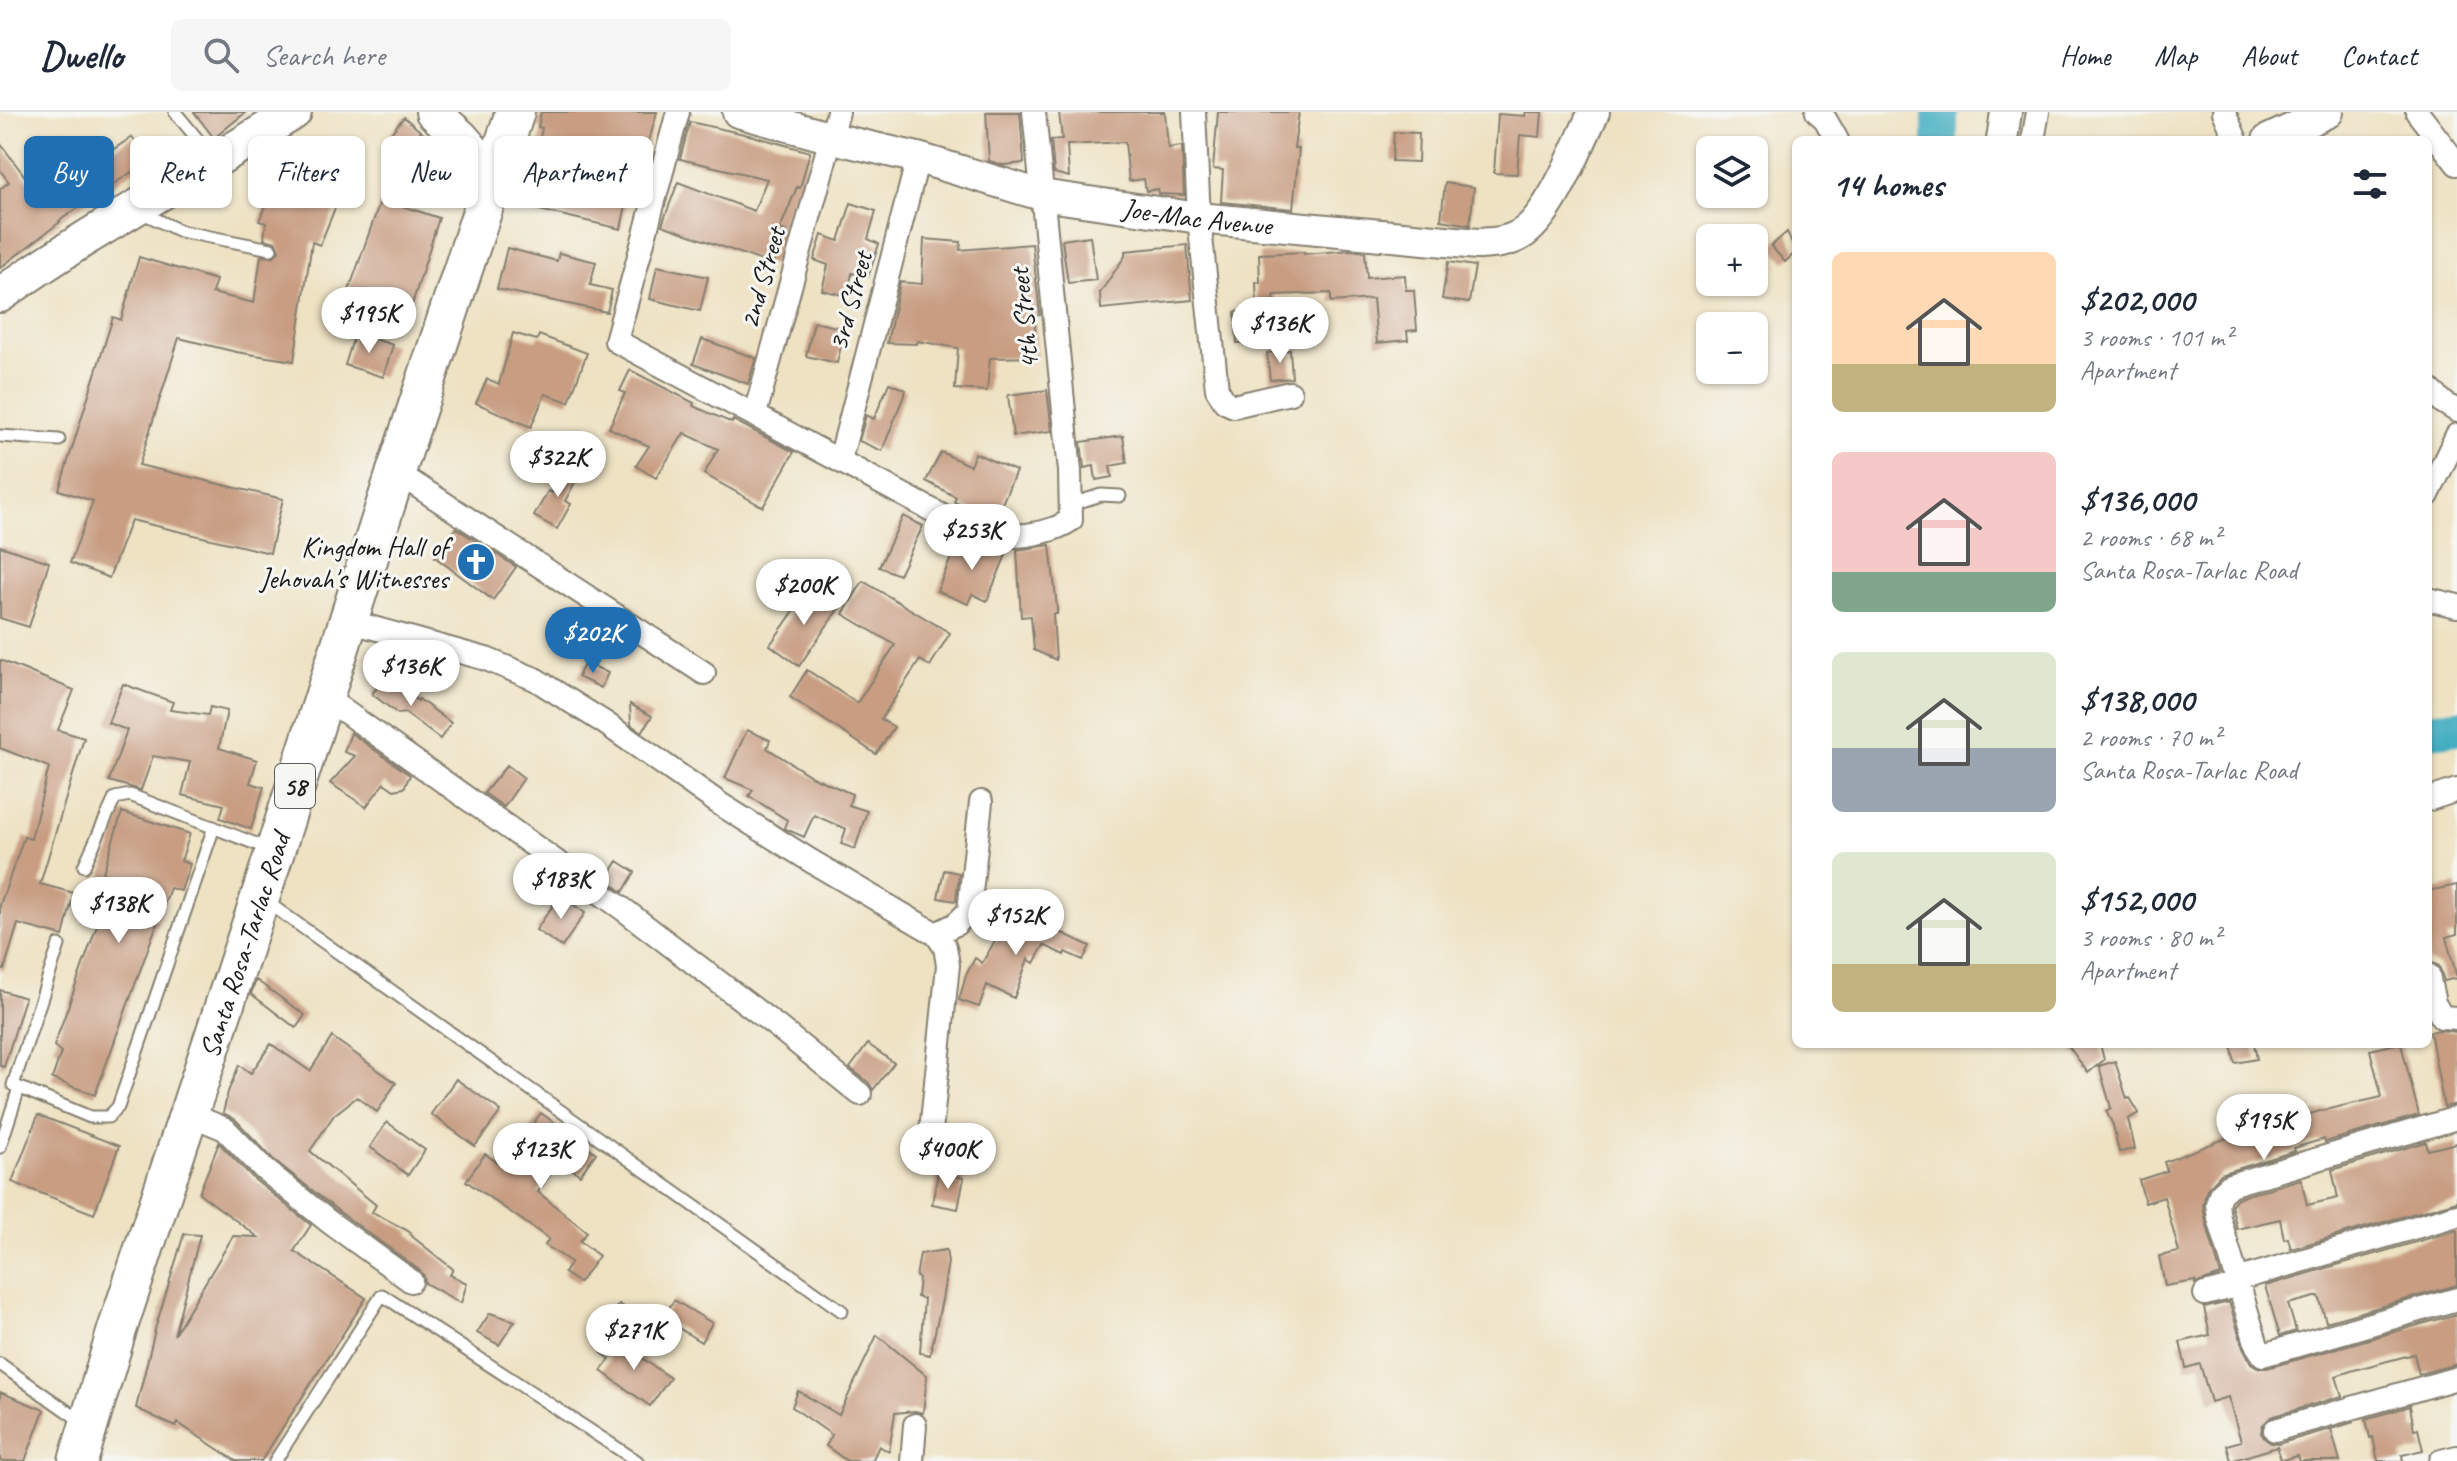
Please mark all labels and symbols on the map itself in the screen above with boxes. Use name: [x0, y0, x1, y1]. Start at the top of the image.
street label: Joe-Mac Avenue: [1118, 189, 1275, 242]
street label: 2nd Street: [731, 221, 794, 333]
street label: 3rd Street: [820, 245, 881, 354]
street label: 4th Street: [1001, 264, 1047, 371]
pin: $195K: [313, 287, 425, 355]
pin: $136K: [1224, 297, 1336, 365]
pin: $322K: [502, 431, 614, 499]
pin: $253K: [916, 504, 1028, 572]
place label: Kingdom Hall of Jehovah's Witnesses: [258, 529, 454, 596]
church icon: Kingdom Hall of Jehovah's Witnesses: [455, 541, 497, 583]
pin: $200K: [748, 559, 860, 627]
pin: $202K: [537, 607, 649, 675]
pin: $136K: [355, 640, 467, 708]
road number: 58: [275, 764, 315, 808]
street label: Santa Rosa-Tarlac Road: [191, 825, 298, 1062]
pin: $183K: [505, 853, 617, 921]
pin: $138K: [63, 877, 175, 945]
pin: $152K: [960, 889, 1072, 957]
pin: $195K: [2208, 1094, 2320, 1162]
pin: $123K: [485, 1123, 597, 1191]
pin: $400K: [892, 1123, 1004, 1191]
pin: $271K: [578, 1304, 690, 1372]

